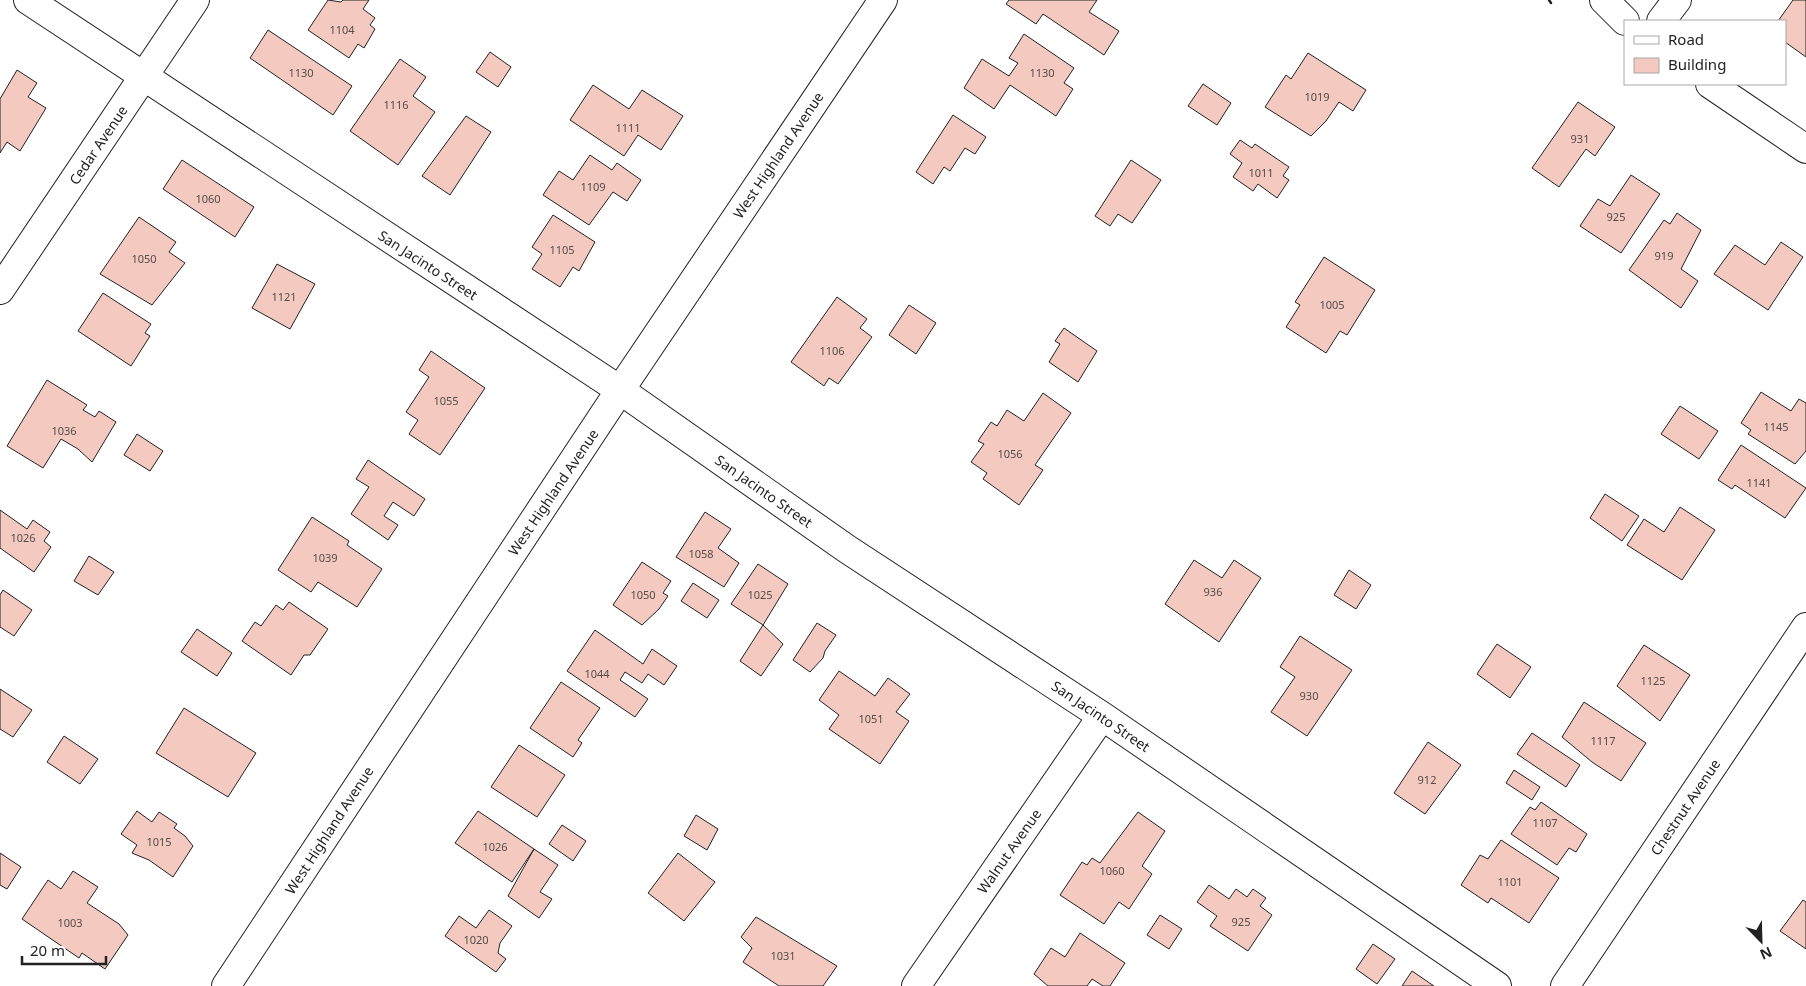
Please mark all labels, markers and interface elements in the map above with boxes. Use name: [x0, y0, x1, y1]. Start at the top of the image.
legend: [1624, 20, 1786, 85]
house number: 1104: [329, 22, 355, 37]
text: Road: [1668, 29, 1704, 49]
text: Building: [1668, 54, 1726, 74]
house number: 1130: [288, 65, 314, 80]
house number: 1130: [1029, 65, 1055, 80]
street label: West Highland Avenue: [729, 88, 828, 222]
house number: 1019: [1304, 89, 1330, 104]
house number: 1116: [383, 97, 409, 112]
street label: Cedar Avenue: [64, 102, 132, 188]
house number: 1111: [615, 120, 641, 135]
house number: 931: [1571, 131, 1589, 146]
house number: 1011: [1248, 165, 1274, 180]
house number: 1109: [580, 179, 606, 194]
house number: 1060: [195, 191, 221, 206]
house number: 925: [1607, 209, 1625, 224]
street label: San Jacinto Street: [375, 226, 481, 304]
house number: 1105: [549, 242, 575, 257]
house number: 919: [1655, 248, 1673, 263]
house number: 1050: [131, 251, 157, 266]
house number: 1121: [271, 289, 297, 304]
house number: 1005: [1319, 297, 1345, 312]
house number: 1106: [819, 343, 845, 358]
house number: 1055: [433, 393, 459, 408]
house number: 1145: [1763, 419, 1789, 434]
house number: 1036: [51, 423, 77, 438]
street label: West Highland Avenue: [504, 425, 603, 559]
house number: 1056: [997, 446, 1023, 461]
street label: San Jacinto Street: [712, 450, 816, 532]
house number: 1141: [1746, 475, 1772, 490]
house number: 1026: [10, 530, 36, 545]
house number: 1058: [688, 546, 714, 561]
house number: 1039: [312, 550, 338, 565]
house number: 936: [1204, 584, 1222, 599]
house number: 1050: [630, 587, 656, 602]
house number: 1025: [747, 587, 773, 602]
house number: 1044: [584, 666, 610, 681]
house number: 1125: [1640, 673, 1666, 688]
street label: San Jacinto Street: [1048, 676, 1154, 756]
house number: 930: [1300, 688, 1318, 703]
house number: 1051: [858, 711, 884, 726]
house number: 1117: [1590, 733, 1616, 748]
street label: Chestnut Avenue: [1646, 755, 1724, 859]
street label: West Highland Avenue: [281, 762, 378, 898]
house number: 912: [1418, 772, 1436, 787]
street label: Walnut Avenue: [973, 805, 1045, 897]
house number: 1107: [1532, 815, 1558, 830]
house number: 1015: [146, 834, 172, 849]
house number: 1026: [482, 839, 508, 854]
house number: 1060: [1099, 863, 1125, 878]
house number: 1101: [1497, 874, 1523, 889]
house number: 925: [1232, 914, 1250, 929]
house number: 1003: [57, 915, 83, 930]
north arrow: [1736, 916, 1786, 966]
house number: 1020: [463, 932, 489, 947]
scale bar: [22, 934, 106, 966]
text: 20 m: [30, 940, 65, 960]
text: N: [1757, 942, 1775, 964]
house number: 1031: [770, 948, 796, 963]

